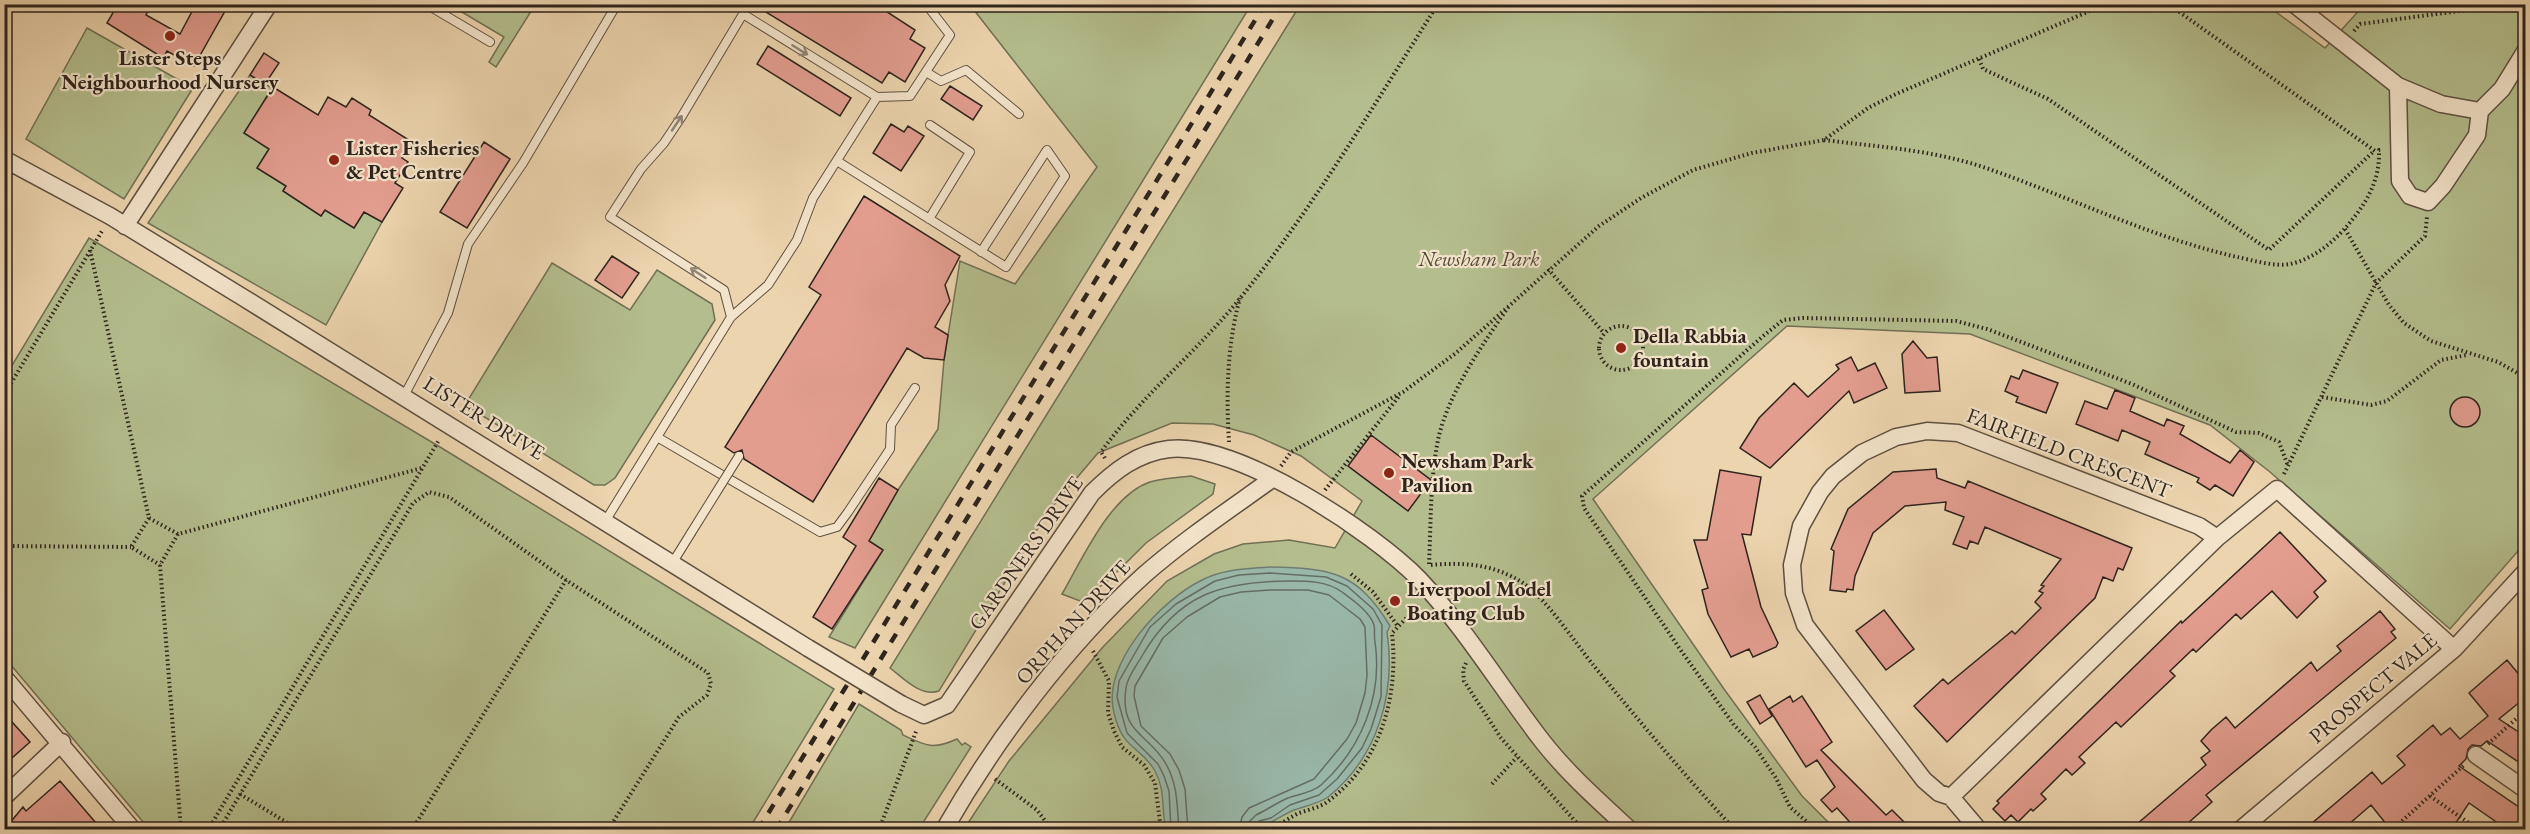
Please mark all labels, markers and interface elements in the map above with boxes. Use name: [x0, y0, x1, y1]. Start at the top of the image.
marker: Lister Steps Neighbourhood Nursery: [163, 29, 177, 43]
place label: Lister Steps Neighbourhood Nursery: [61, 44, 280, 95]
one-way arrow: [791, 44, 808, 56]
one-way arrow: [671, 116, 683, 132]
place label: Lister Fisheries & Pet Centre: [346, 134, 479, 185]
marker: Lister Fisheries & Pet Centre: [327, 153, 341, 167]
park label: Newsham Park: [1417, 245, 1540, 272]
one-way arrow: [690, 267, 707, 279]
place label: Della Rabbia fountain: [1633, 322, 1748, 373]
marker: Della Rabbia fountain: [1614, 341, 1628, 355]
street label: LISTER DRIVE: [419, 370, 550, 466]
street label: FAIRFIELD CRESCENT: [1963, 401, 2176, 504]
place label: Newsham Park Pavilion: [1401, 447, 1534, 498]
marker: Newsham Park Pavilion: [1382, 466, 1396, 480]
street label: GARDNERS DRIVE: [962, 470, 1089, 635]
street label: ORPHAN DRIVE: [1009, 553, 1136, 690]
place label: Liverpool Model Boating Club: [1407, 575, 1552, 626]
marker: Liverpool Model Boating Club: [1388, 594, 1402, 608]
street label: PROSPECT VALE: [2303, 626, 2442, 749]

